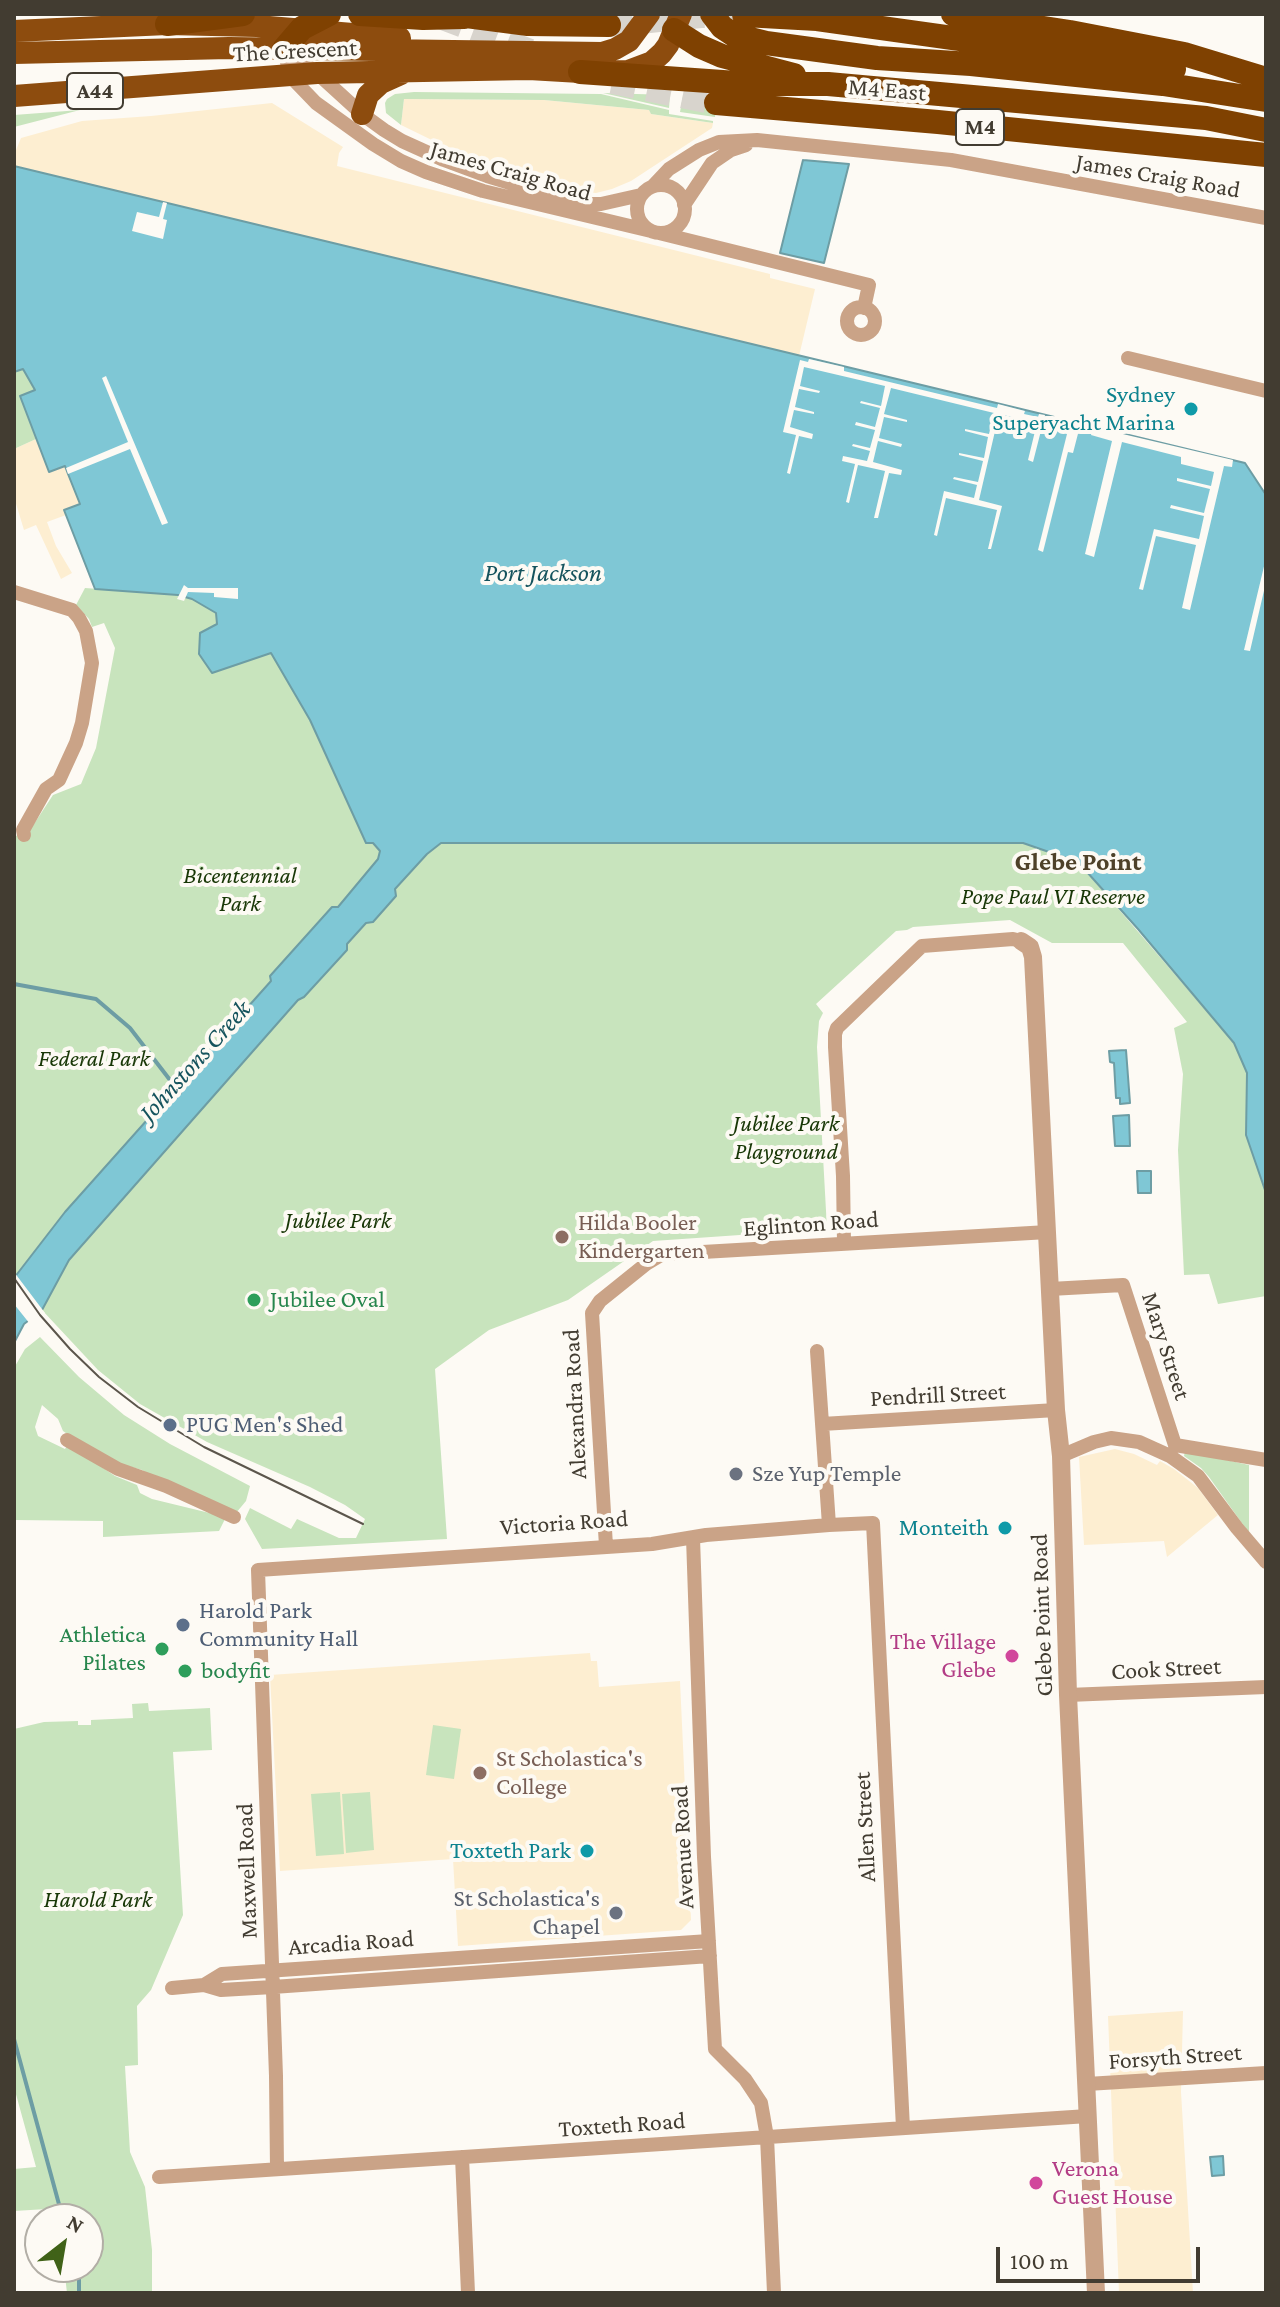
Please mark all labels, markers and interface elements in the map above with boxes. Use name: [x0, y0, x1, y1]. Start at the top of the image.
street label: The Crescent: [232, 33, 358, 69]
street label: M4 East: [847, 72, 927, 108]
road number: A44: [67, 73, 123, 109]
road number: M4: [956, 109, 1004, 145]
street label: James Craig Road: [427, 134, 595, 208]
street label: James Craig Road: [1074, 147, 1242, 205]
place label: Sydney Superyacht Marina: [992, 381, 1175, 437]
marker: Sydney Superyacht Marina: [1182, 400, 1200, 418]
water label: Port Jackson: [484, 557, 602, 589]
district label: Glebe Point: [1015, 846, 1141, 878]
park label: Bicentennial Park: [183, 862, 297, 918]
park label: Pope Paul VI Reserve: [961, 883, 1145, 911]
water label: Johnstons Creek: [132, 994, 258, 1128]
park label: Federal Park: [38, 1045, 150, 1073]
park label: Jubilee Park Playground: [733, 1110, 839, 1166]
street label: Eglinton Road: [742, 1205, 880, 1243]
park label: Jubilee Park: [285, 1207, 391, 1235]
place label: Hilda Booler Kindergarten: [578, 1209, 705, 1265]
marker: Hilda Booler Kindergarten: [553, 1228, 571, 1246]
place label: Jubilee Oval: [270, 1286, 385, 1314]
street label: Mary Street: [1135, 1289, 1197, 1403]
marker: Jubilee Oval: [245, 1291, 263, 1309]
street label: Alexandra Road: [557, 1328, 593, 1480]
street label: Pendrill Street: [869, 1377, 1007, 1413]
place label: PUG Men's Shed: [186, 1411, 343, 1439]
marker: PUG Men's Shed: [161, 1416, 179, 1434]
place label: Sze Yup Temple: [752, 1460, 901, 1488]
marker: Sze Yup Temple: [727, 1465, 745, 1483]
street label: Victoria Road: [499, 1504, 629, 1542]
place label: Monteith: [899, 1514, 989, 1542]
marker: Monteith: [996, 1519, 1014, 1537]
street label: Glebe Point Road: [1025, 1533, 1059, 1697]
place label: Harold Park Community Hall: [199, 1597, 358, 1653]
marker: Harold Park Community Hall: [174, 1616, 192, 1634]
place label: Athletica Pilates: [60, 1621, 146, 1677]
place label: The Village Glebe: [890, 1628, 996, 1684]
marker: Athletica Pilates: [153, 1640, 171, 1658]
marker: The Village Glebe: [1003, 1647, 1021, 1665]
street label: Cook Street: [1110, 1652, 1222, 1686]
place label: bodyfit: [201, 1657, 270, 1685]
marker: bodyfit: [176, 1662, 194, 1680]
place label: St Scholastica's College: [496, 1745, 643, 1801]
marker: St Scholastica's College: [471, 1764, 489, 1782]
street label: Allen Street: [848, 1771, 882, 1883]
street label: Avenue Road: [665, 1784, 701, 1910]
street label: Maxwell Road: [230, 1803, 264, 1939]
place label: Toxteth Park: [450, 1837, 571, 1865]
marker: Toxteth Park: [578, 1842, 596, 1860]
place label: St Scholastica's Chapel: [453, 1885, 600, 1941]
park label: Harold Park: [44, 1886, 152, 1914]
marker: St Scholastica's Chapel: [607, 1904, 625, 1922]
street label: Arcadia Road: [287, 1924, 415, 1962]
street label: Forsyth Street: [1107, 2038, 1243, 2076]
street label: Toxteth Road: [558, 2106, 686, 2144]
place label: Verona Guest House: [1052, 2155, 1173, 2211]
marker: Verona Guest House: [1027, 2174, 1045, 2192]
north arrow: [24, 2203, 104, 2283]
text: N: [63, 2209, 88, 2238]
scale bar: [1000, 2231, 1204, 2281]
text: 100 m: [1010, 2247, 1069, 2274]

